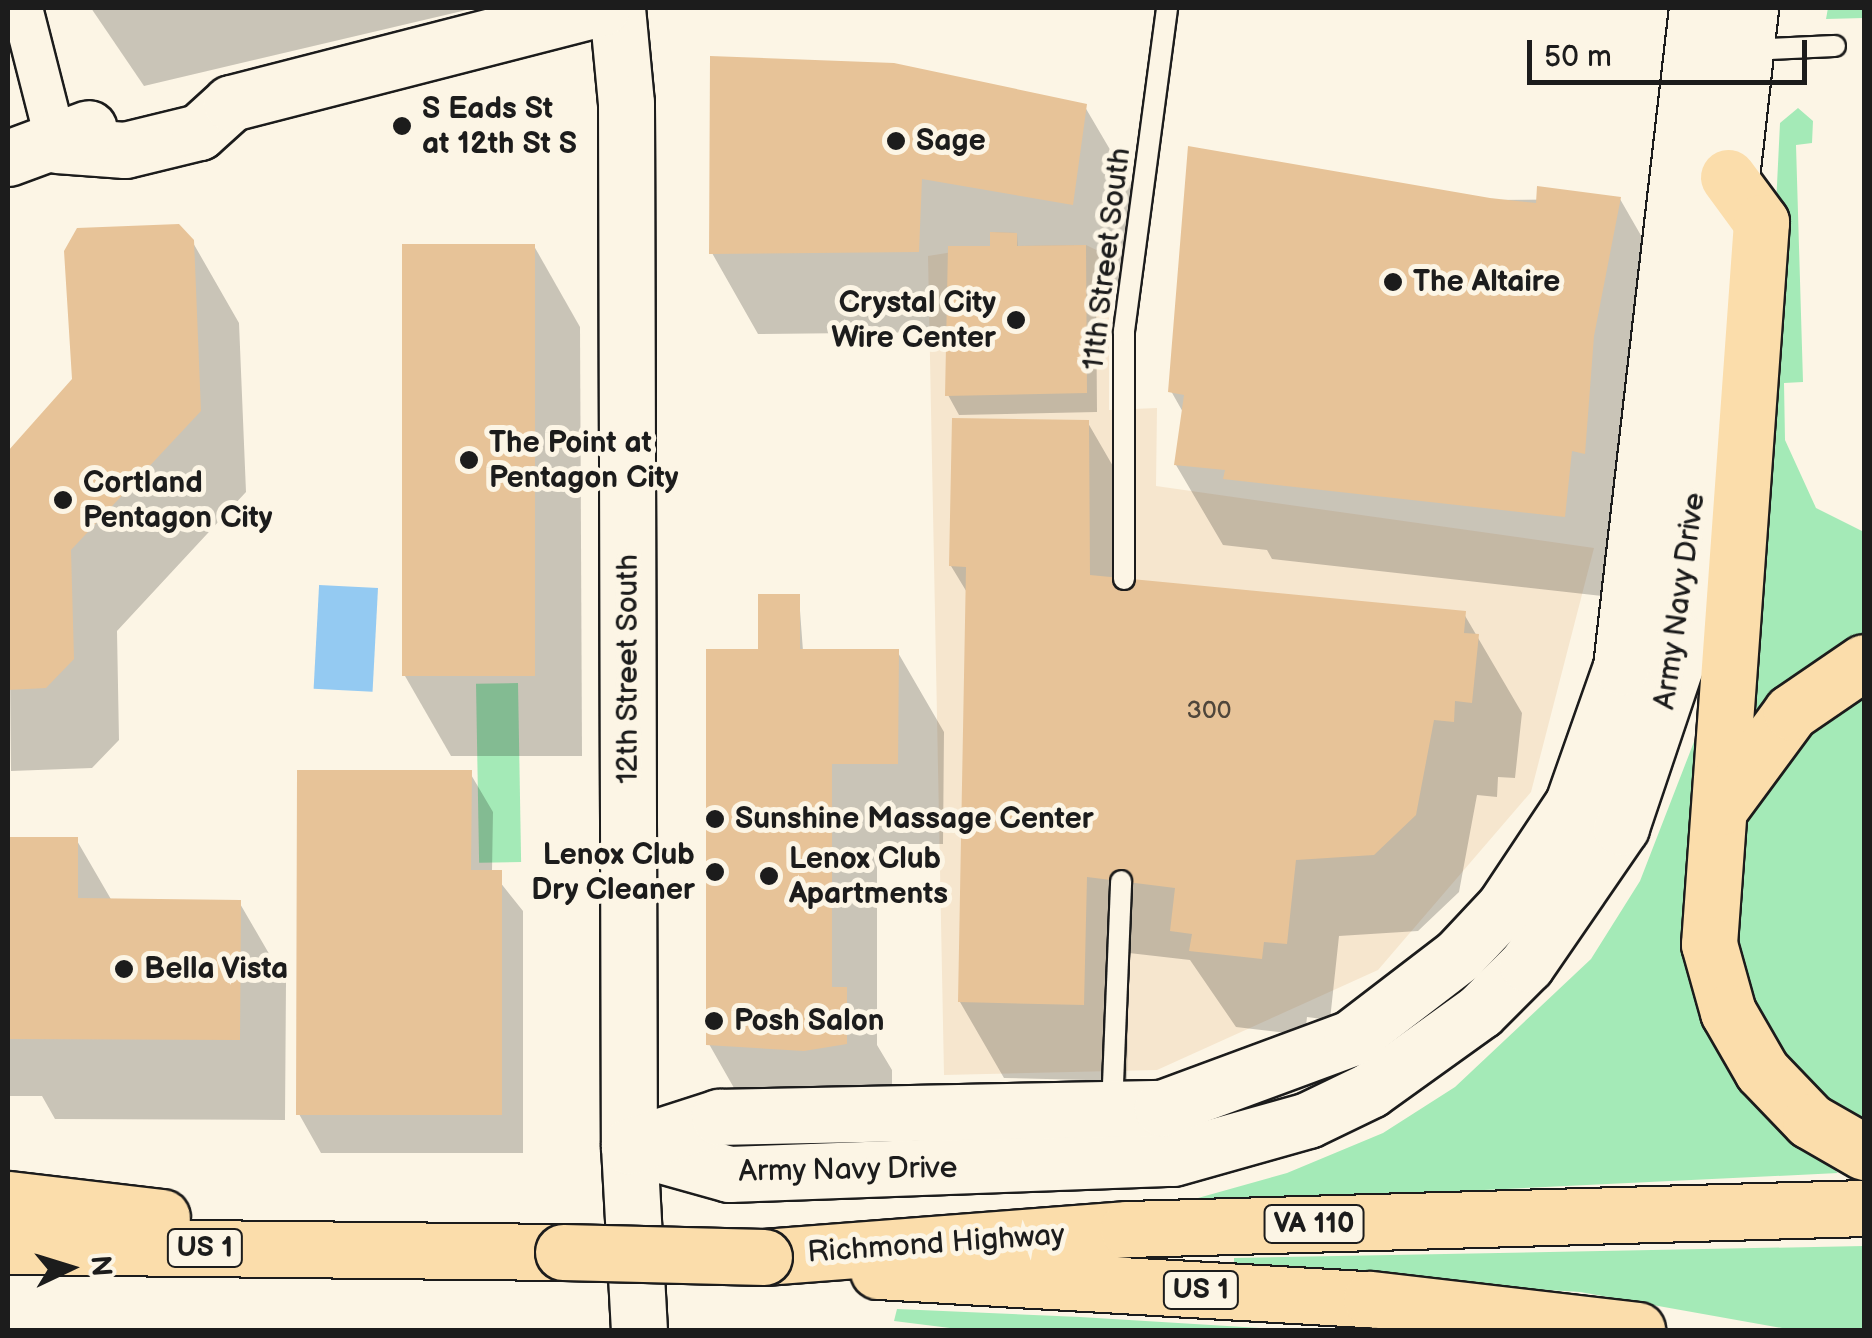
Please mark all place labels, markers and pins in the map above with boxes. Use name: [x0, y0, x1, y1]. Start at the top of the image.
place label: S Eads St at 12th St S: [422, 91, 577, 162]
marker: S Eads St at 12th St S: [391, 115, 413, 137]
place label: Sage: [916, 123, 986, 159]
marker: Sage: [885, 130, 907, 152]
place label: The Altaire: [1413, 264, 1560, 300]
marker: The Altaire: [1382, 271, 1404, 293]
place label: Crystal City Wire Center: [831, 285, 996, 356]
marker: Crystal City Wire Center: [1005, 309, 1027, 331]
place label: The Point at Pentagon City: [489, 425, 679, 496]
marker: The Point at Pentagon City: [458, 449, 480, 471]
place label: Cortland Pentagon City: [83, 465, 273, 536]
marker: Cortland Pentagon City: [52, 489, 74, 511]
place label: Sunshine Massage Center: [735, 801, 1094, 837]
marker: Sunshine Massage Center: [704, 808, 726, 830]
place label: Lenox Club Dry Cleaner: [530, 837, 695, 908]
place label: Lenox Club Apartments: [789, 841, 948, 912]
marker: Lenox Club Dry Cleaner: [704, 861, 726, 883]
marker: Lenox Club Apartments: [758, 865, 780, 887]
place label: Bella Vista: [144, 951, 290, 987]
marker: Bella Vista: [113, 958, 135, 980]
place label: Posh Salon: [734, 1003, 885, 1039]
marker: Posh Salon: [703, 1010, 725, 1032]

